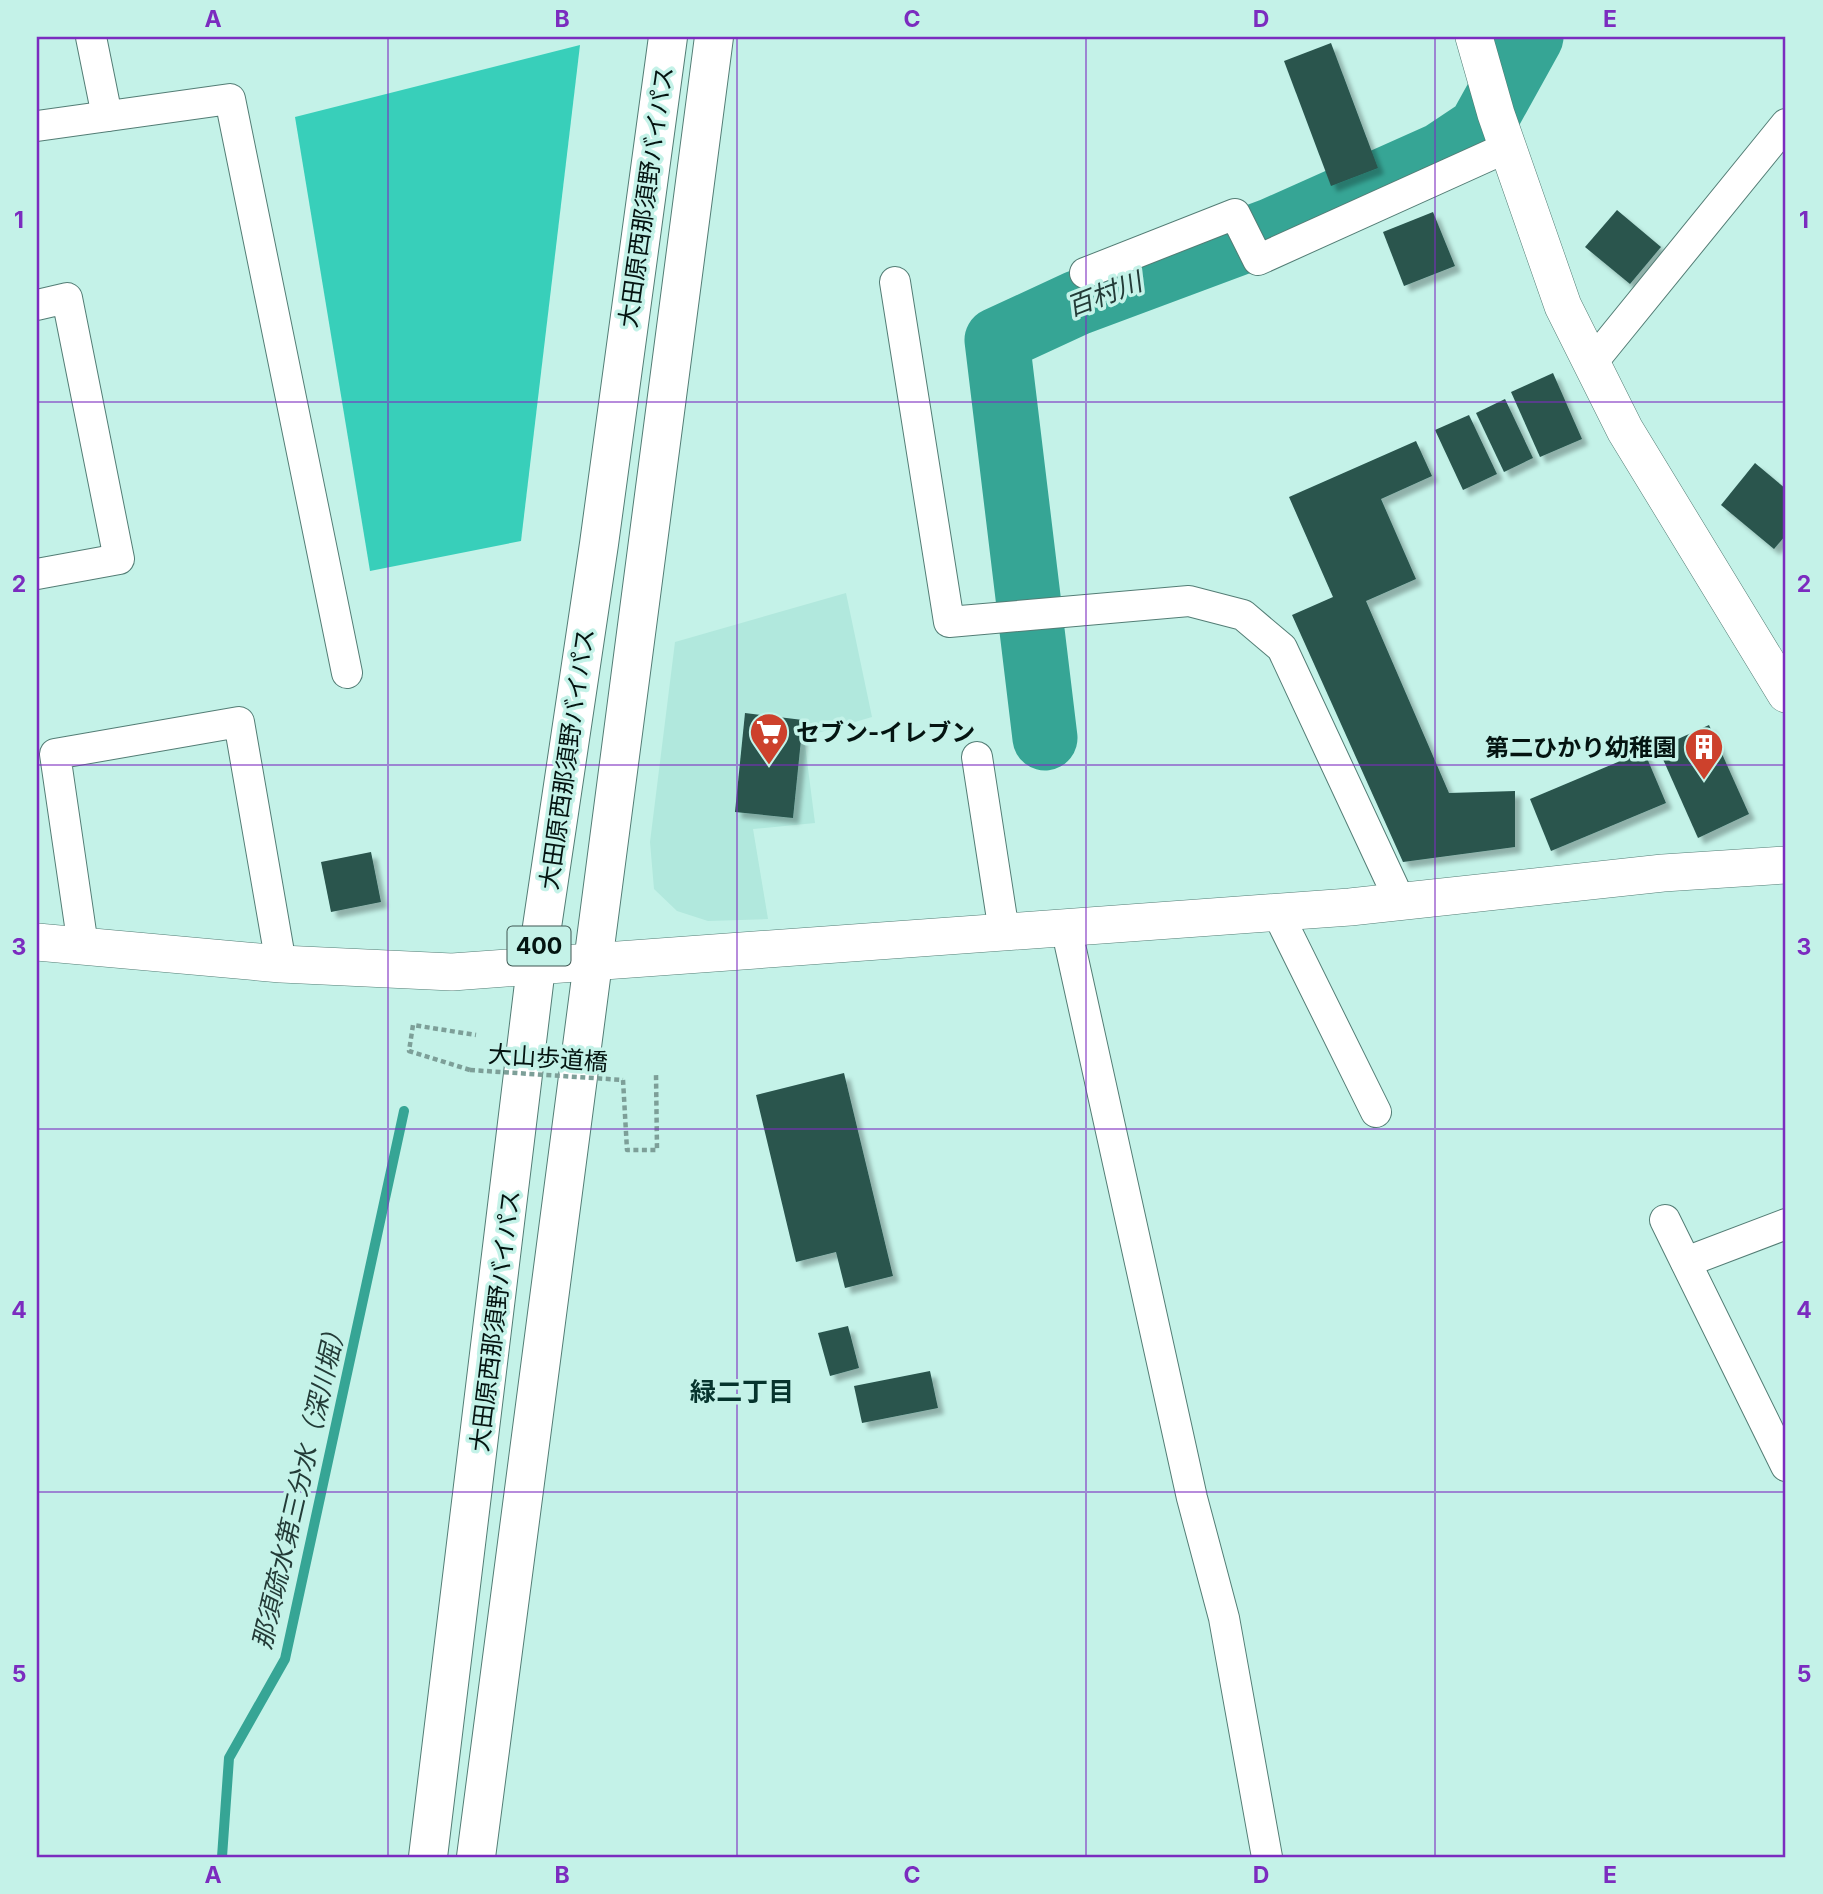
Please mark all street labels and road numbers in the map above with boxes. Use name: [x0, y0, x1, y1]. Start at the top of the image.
street label: 大田原西那須野バイパス: [613, 64, 679, 330]
street label: 大田原西那須野バイパス: [534, 626, 600, 892]
road number: 400: [508, 926, 570, 965]
street label: 大山歩道橋: [487, 1039, 609, 1077]
street label: 大田原西那須野バイパス: [465, 1188, 525, 1454]

